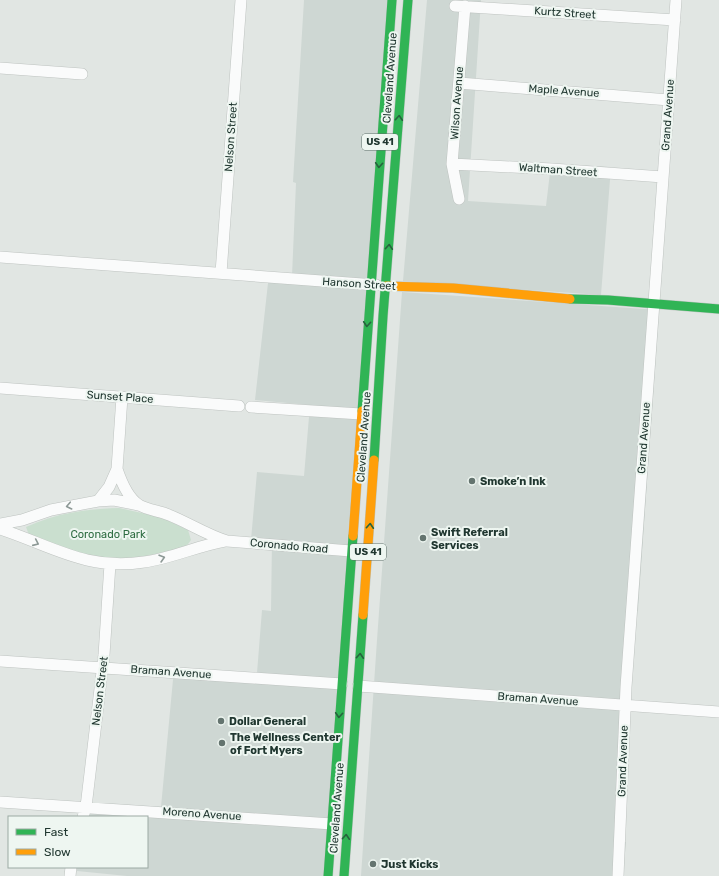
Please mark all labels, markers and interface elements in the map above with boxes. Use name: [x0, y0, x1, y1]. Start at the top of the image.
street label: Kurtz Street: [534, 4, 597, 22]
street label: Cleveland Avenue: [380, 32, 400, 124]
street label: Wilson Avenue: [448, 66, 466, 140]
street label: Grand Avenue: [659, 79, 677, 151]
street label: Maple Avenue: [528, 82, 600, 100]
street label: Nelson Street: [222, 101, 240, 172]
one-way arrow: [394, 115, 403, 121]
road number: US 41: [362, 134, 398, 150]
one-way arrow: [374, 161, 383, 168]
street label: Waltman Street: [518, 161, 598, 179]
one-way arrow: [384, 244, 393, 250]
street label: Hanson Street: [322, 275, 397, 293]
one-way arrow: [363, 321, 372, 327]
street label: Sunset Place: [86, 388, 154, 406]
street label: Cleveland Avenue: [354, 391, 374, 483]
street label: Grand Avenue: [635, 402, 653, 474]
place label: Smoke’n Ink: [480, 475, 546, 488]
marker: Smoke’n Ink: [467, 476, 477, 486]
one-way arrow: [66, 502, 72, 510]
one-way arrow: [365, 523, 374, 529]
place label: Swift Referral Services: [431, 526, 508, 552]
park label: Coronado Park: [70, 528, 146, 541]
marker: Swift Referral Services: [418, 533, 428, 543]
street label: Coronado Road: [249, 536, 329, 556]
one-way arrow: [32, 538, 40, 546]
road number: US 41: [350, 544, 386, 560]
one-way arrow: [158, 554, 165, 563]
one-way arrow: [355, 653, 364, 659]
street label: Nelson Street: [89, 655, 111, 726]
street label: Braman Avenue: [130, 663, 212, 681]
street label: Braman Avenue: [497, 690, 579, 708]
one-way arrow: [335, 711, 344, 718]
place label: Dollar General: [229, 715, 306, 728]
marker: Dollar General: [216, 716, 226, 726]
street label: Grand Avenue: [615, 725, 631, 797]
place label: The Wellness Center of Fort Myers: [230, 731, 341, 757]
marker: The Wellness Center of Fort Myers: [217, 738, 227, 748]
street label: Cleveland Avenue: [327, 762, 347, 854]
street label: Moreno Avenue: [162, 805, 242, 823]
legend: [8, 816, 148, 868]
text: Fast: [44, 825, 68, 839]
one-way arrow: [342, 834, 351, 840]
text: Slow: [44, 845, 71, 859]
place label: Just Kicks: [381, 858, 438, 871]
marker: Just Kicks: [368, 859, 378, 869]

